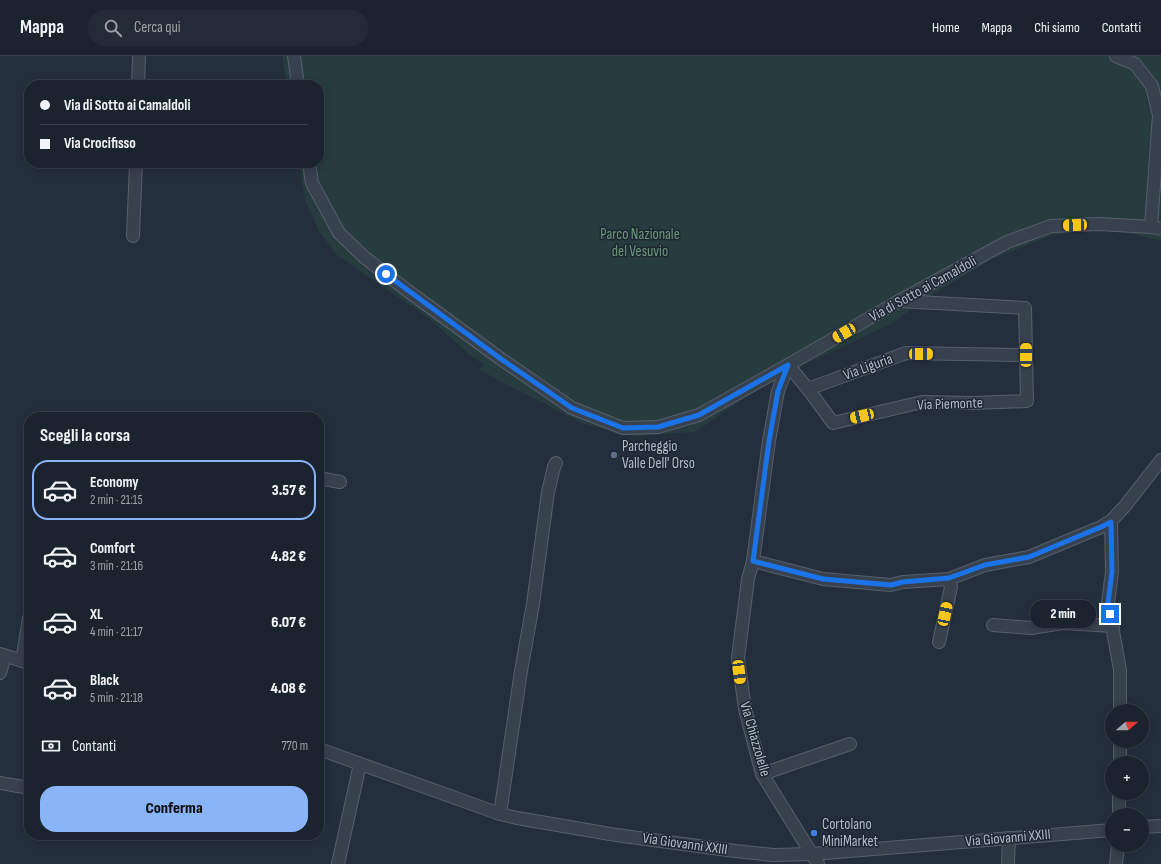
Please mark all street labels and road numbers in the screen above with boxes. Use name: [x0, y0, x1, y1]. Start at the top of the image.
street label: Via di Sotto ai Camaldoli: [866, 252, 980, 326]
street label: Via Liguria: [841, 349, 895, 385]
street label: Via Piemonte: [917, 393, 983, 415]
street label: Via Chiazzolelle: [735, 699, 775, 779]
street label: Via Giovanni XXIII: [965, 825, 1051, 851]
street label: Via Giovanni XXIII: [641, 829, 729, 859]

